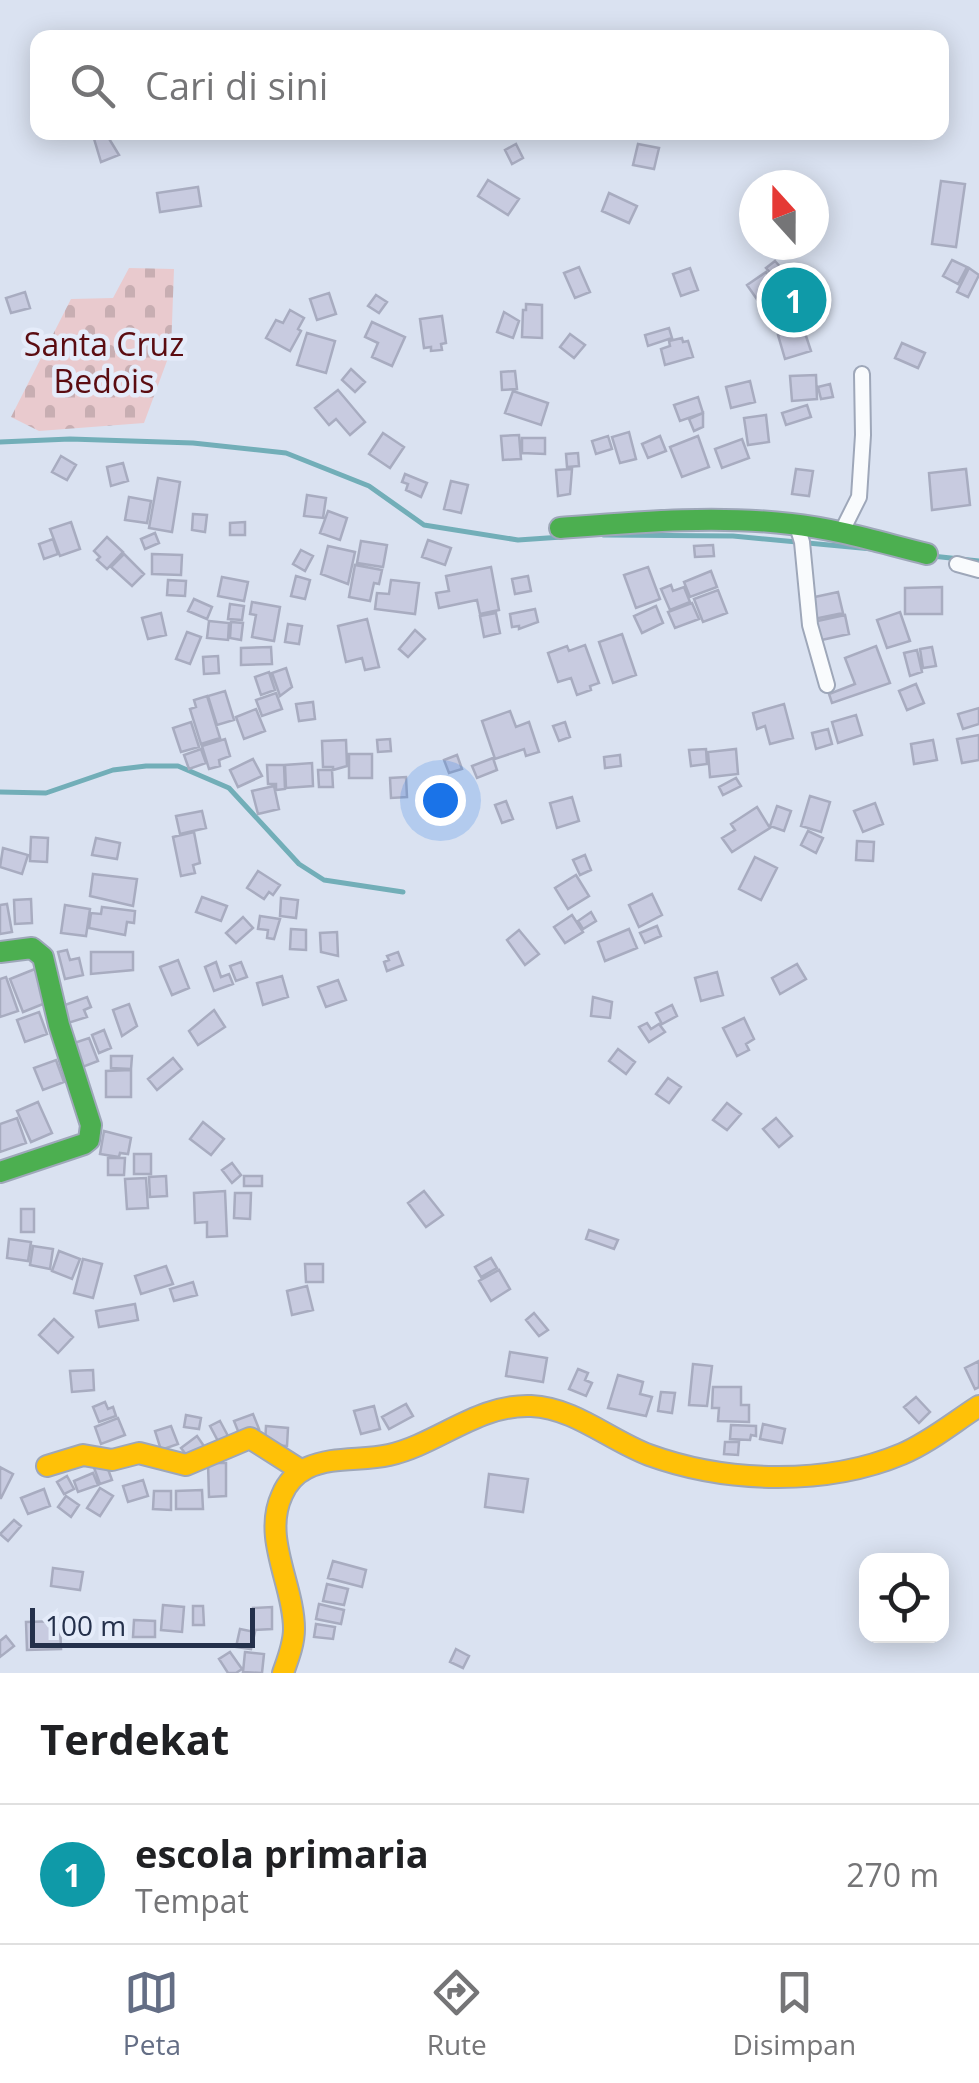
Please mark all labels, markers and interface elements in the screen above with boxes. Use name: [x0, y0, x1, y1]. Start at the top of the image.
search box: [30, 30, 949, 140]
icon: search: [65, 58, 120, 113]
text: Cari di sini: [145, 59, 328, 111]
north arrow: [739, 170, 829, 260]
pin: 1: [762, 262, 826, 338]
park label: Santa Cruz Bedois: [24, 322, 184, 402]
your location: [415, 775, 466, 826]
map controls: [859, 1553, 949, 1643]
button: locate: [859, 1553, 949, 1643]
scale bar: [30, 1603, 255, 1648]
text: 100 m: [45, 1606, 126, 1644]
text: Terdekat: [40, 1710, 229, 1767]
text: escola primaria: [135, 1827, 429, 1879]
text: 1: [63, 1853, 82, 1896]
text: 270 m: [846, 1853, 939, 1896]
text: Tempat: [135, 1879, 249, 1922]
tab: Peta: [123, 1965, 181, 2063]
tab: Rute: [427, 1965, 487, 2063]
tab: Disimpan: [733, 1965, 856, 2063]

